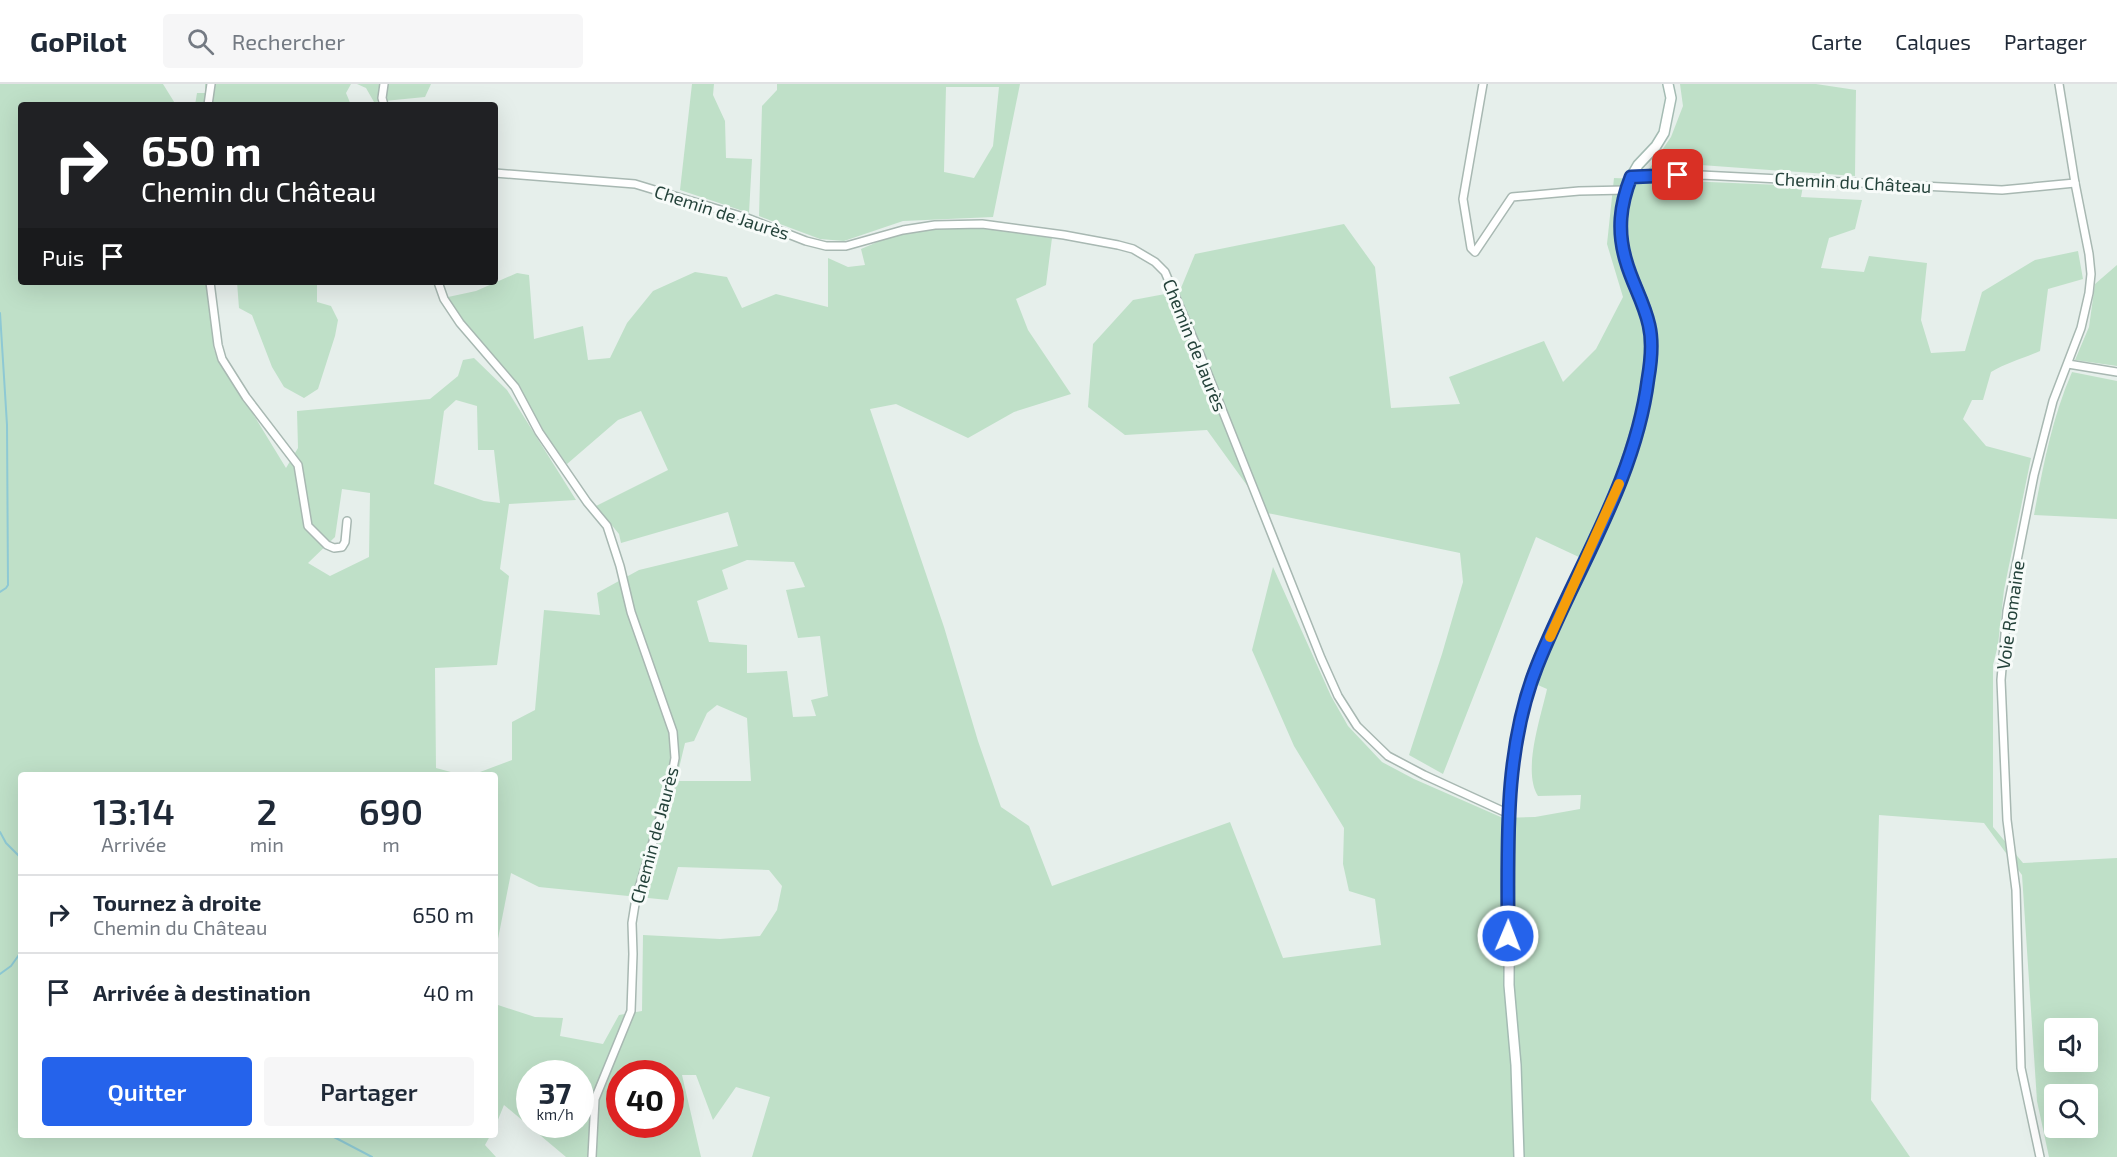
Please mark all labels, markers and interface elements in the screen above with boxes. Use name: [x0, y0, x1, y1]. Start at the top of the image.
search box: [163, 14, 583, 68]
text: GoPilot: [30, 24, 127, 58]
icon: search: [184, 25, 217, 58]
text: Rechercher: [232, 28, 345, 54]
text: Carte: [1811, 29, 1862, 54]
text: Calques: [1895, 29, 1971, 54]
text: Partager: [2004, 29, 2087, 54]
text: 650 m: [141, 124, 262, 174]
icon: right: [42, 126, 120, 204]
pin: [1652, 149, 1703, 200]
icon: arrive: [1661, 158, 1694, 191]
street label: Chemin du Château: [1774, 167, 1932, 197]
text: Chemin du Château: [141, 175, 376, 207]
street label: Chemin de Jaurès: [652, 180, 792, 244]
icon: arrive: [96, 240, 129, 273]
text: Puis: [42, 244, 84, 270]
street label: Chemin de Jaurès: [1158, 276, 1232, 414]
street label: Voie Romaine: [1991, 559, 2029, 671]
street label: Chemin de Jaurès: [625, 764, 683, 906]
text: 13:14: [93, 789, 175, 832]
text: 2: [257, 789, 277, 832]
text: 690: [359, 789, 423, 832]
text: Arrivée: [101, 832, 167, 856]
text: min: [250, 832, 284, 856]
text: m: [382, 832, 400, 856]
text: Tournez à droite: [93, 889, 262, 915]
icon: right: [42, 898, 75, 931]
text: 650 m: [412, 901, 474, 927]
position arrow: [1476, 904, 1540, 968]
text: Chemin du Château: [93, 915, 267, 939]
icon: arrive: [42, 976, 75, 1009]
text: Arrivée à destination: [93, 979, 311, 1005]
text: 40 m: [423, 979, 474, 1005]
map controls: [2044, 1018, 2098, 1138]
button: sound: [2044, 1018, 2098, 1072]
button: Quitter: [42, 1057, 252, 1126]
button: Partager: [264, 1057, 474, 1126]
speed limit sign: 40: [606, 1060, 684, 1138]
text: 37: [539, 1074, 571, 1110]
button: search: [2044, 1084, 2098, 1138]
text: km/h: [536, 1105, 574, 1123]

